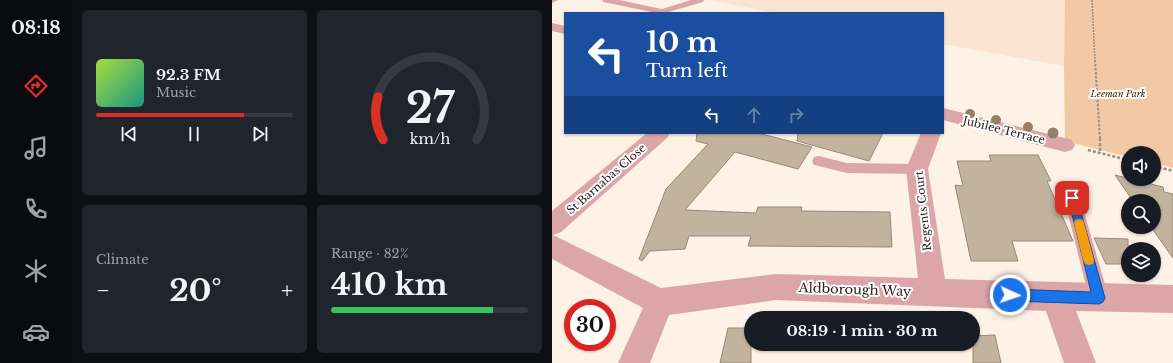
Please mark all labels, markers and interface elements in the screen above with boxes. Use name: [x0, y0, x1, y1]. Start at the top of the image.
text: 08:18: [11, 17, 61, 39]
text: 10 m: [646, 25, 718, 60]
icon: left: [580, 28, 632, 80]
text: Turn left: [646, 60, 728, 82]
text: 92.3 FM: [156, 65, 221, 84]
icon: directions: [22, 72, 50, 100]
text: 27: [405, 83, 454, 134]
text: Music: [156, 84, 196, 101]
park label: Leeman Park: [1090, 88, 1146, 99]
icon: left: [701, 104, 723, 126]
icon: ahead: [743, 104, 765, 126]
icon: right: [785, 104, 807, 126]
street label: Jubilee Terrace: [960, 113, 1047, 147]
icon: previous: [118, 123, 140, 145]
icon: pause: [183, 123, 205, 145]
icon: next: [249, 123, 271, 145]
text: km/h: [409, 130, 450, 148]
icon: music: [22, 134, 50, 162]
street label: St Barnabas Close: [564, 141, 648, 217]
map controls: [1121, 146, 1161, 282]
button: sound: [1121, 146, 1161, 186]
street label: Regents Court: [912, 169, 934, 252]
pin: [1055, 181, 1089, 215]
icon: arrive: [1061, 187, 1083, 209]
button: search: [1121, 194, 1161, 234]
icon: phone: [22, 195, 50, 223]
button: layers: [1121, 242, 1161, 282]
text: Range · 82%: [331, 245, 408, 262]
text: Climate: [96, 251, 149, 268]
icon: climate: [22, 257, 50, 285]
text: 410 km: [331, 266, 448, 303]
text: 20°: [169, 272, 222, 309]
position arrow: [989, 274, 1031, 316]
text: −: [96, 277, 110, 304]
text: +: [281, 277, 293, 304]
street label: Aldborough Way: [797, 279, 912, 300]
speed limit sign: 30: [564, 299, 616, 351]
icon: car: [22, 318, 50, 346]
text: 08:19 · 1 min · 30 m: [786, 321, 938, 340]

